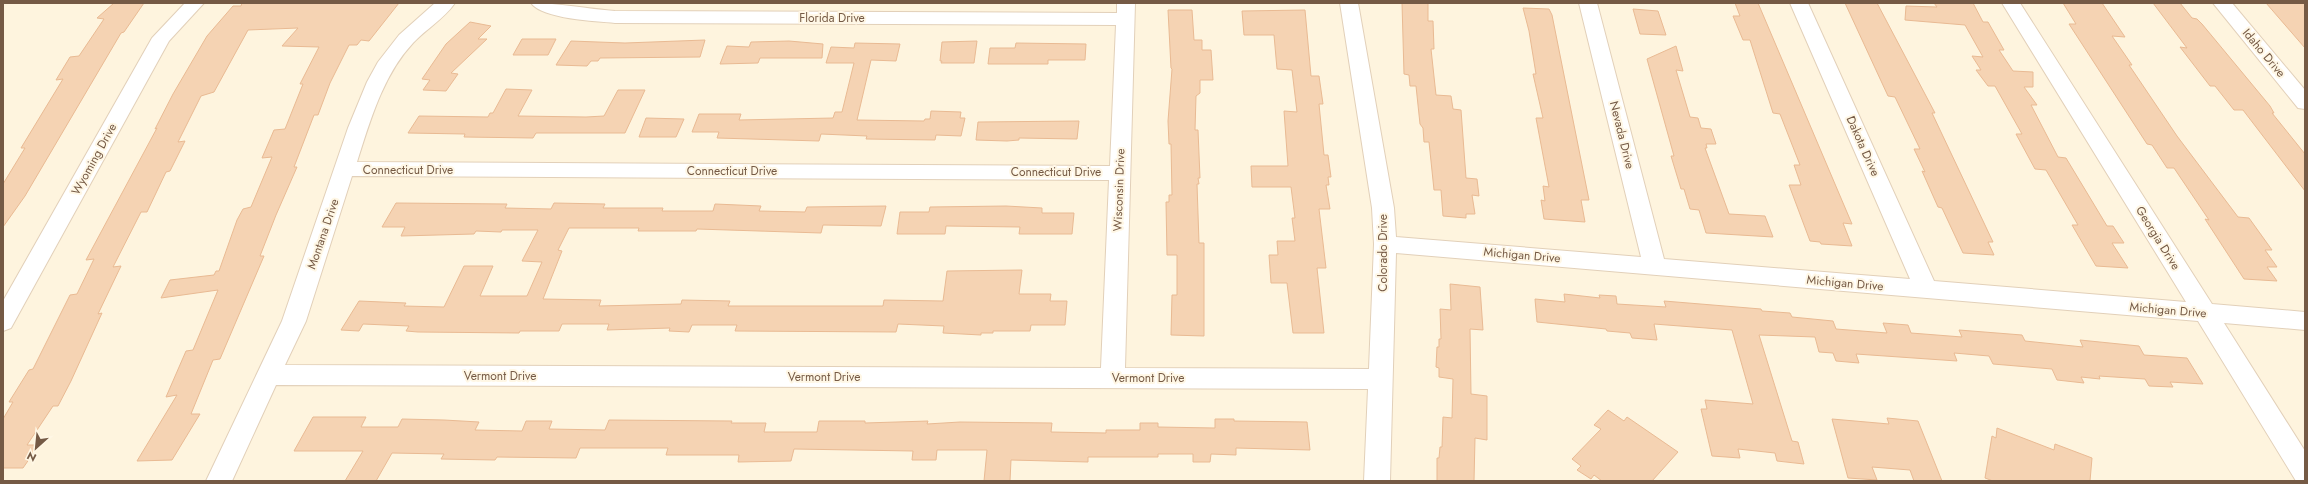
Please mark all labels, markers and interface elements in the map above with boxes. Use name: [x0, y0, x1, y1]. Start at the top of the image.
street label: Florida Drive: [799, 9, 865, 27]
street label: Idaho Drive: [2238, 25, 2290, 81]
street label: Nevada Drive: [1605, 99, 1639, 171]
street label: Dakota Drive: [1842, 113, 1884, 179]
street label: Wyoming Drive: [67, 120, 121, 198]
street label: Wisconsin Drive: [1109, 148, 1129, 232]
street label: Connecticut Drive: [363, 161, 453, 179]
street label: Connecticut Drive: [687, 162, 777, 180]
street label: Connecticut Drive: [1011, 163, 1101, 181]
street label: Montana Drive: [303, 196, 343, 272]
street label: Georgia Drive: [2131, 203, 2185, 273]
street label: Colorado Drive: [1374, 214, 1392, 292]
street label: Michigan Drive: [1483, 243, 1561, 267]
street label: Michigan Drive: [1806, 271, 1884, 295]
street label: Michigan Drive: [2129, 298, 2207, 322]
street label: Vermont Drive: [464, 367, 536, 385]
street label: Vermont Drive: [788, 368, 860, 386]
street label: Vermont Drive: [1112, 369, 1184, 387]
north arrow: [16, 428, 56, 468]
text: N: [24, 448, 39, 466]

